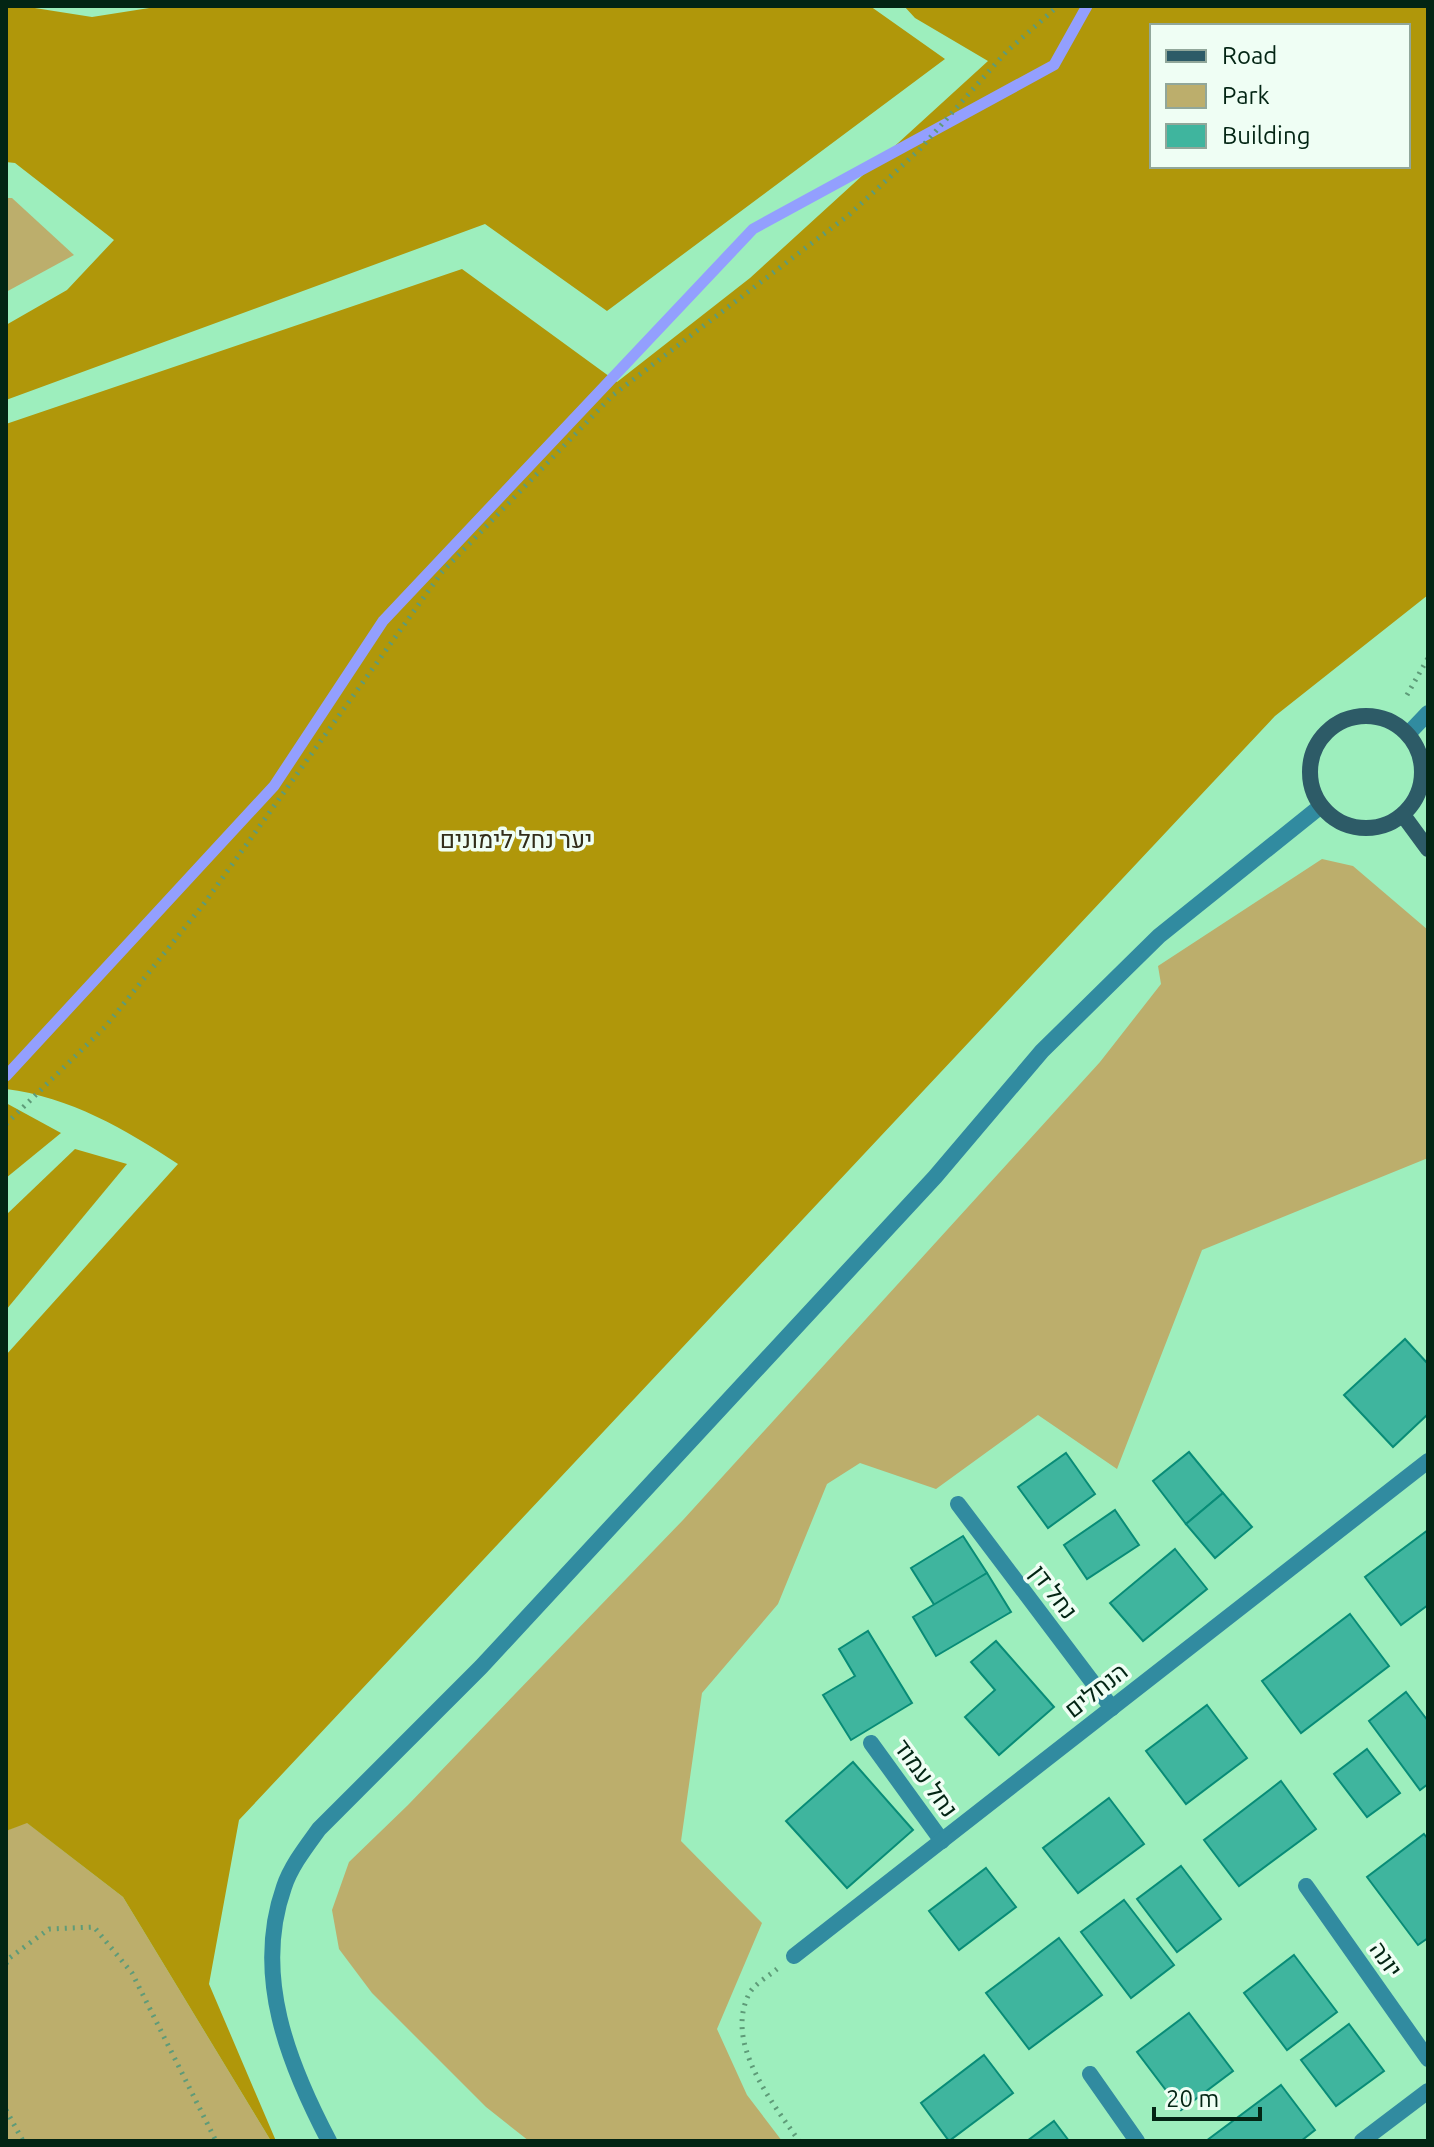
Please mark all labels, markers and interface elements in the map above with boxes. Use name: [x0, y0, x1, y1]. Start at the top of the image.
legend: [1150, 24, 1410, 168]
text: Road: [1222, 42, 1277, 69]
text: Park: [1222, 82, 1270, 109]
text: Building: [1222, 122, 1310, 149]
park label: יער נחל לימונים: [440, 826, 592, 853]
street label: נחל דן: [1025, 1560, 1083, 1624]
street label: הנחלים: [1059, 1657, 1133, 1723]
street label: נחל עמוד: [889, 1734, 963, 1822]
street label: יונה: [1364, 1936, 1408, 1982]
scale bar: [1154, 2071, 1260, 2121]
text: 20 m: [1166, 2085, 1219, 2112]

